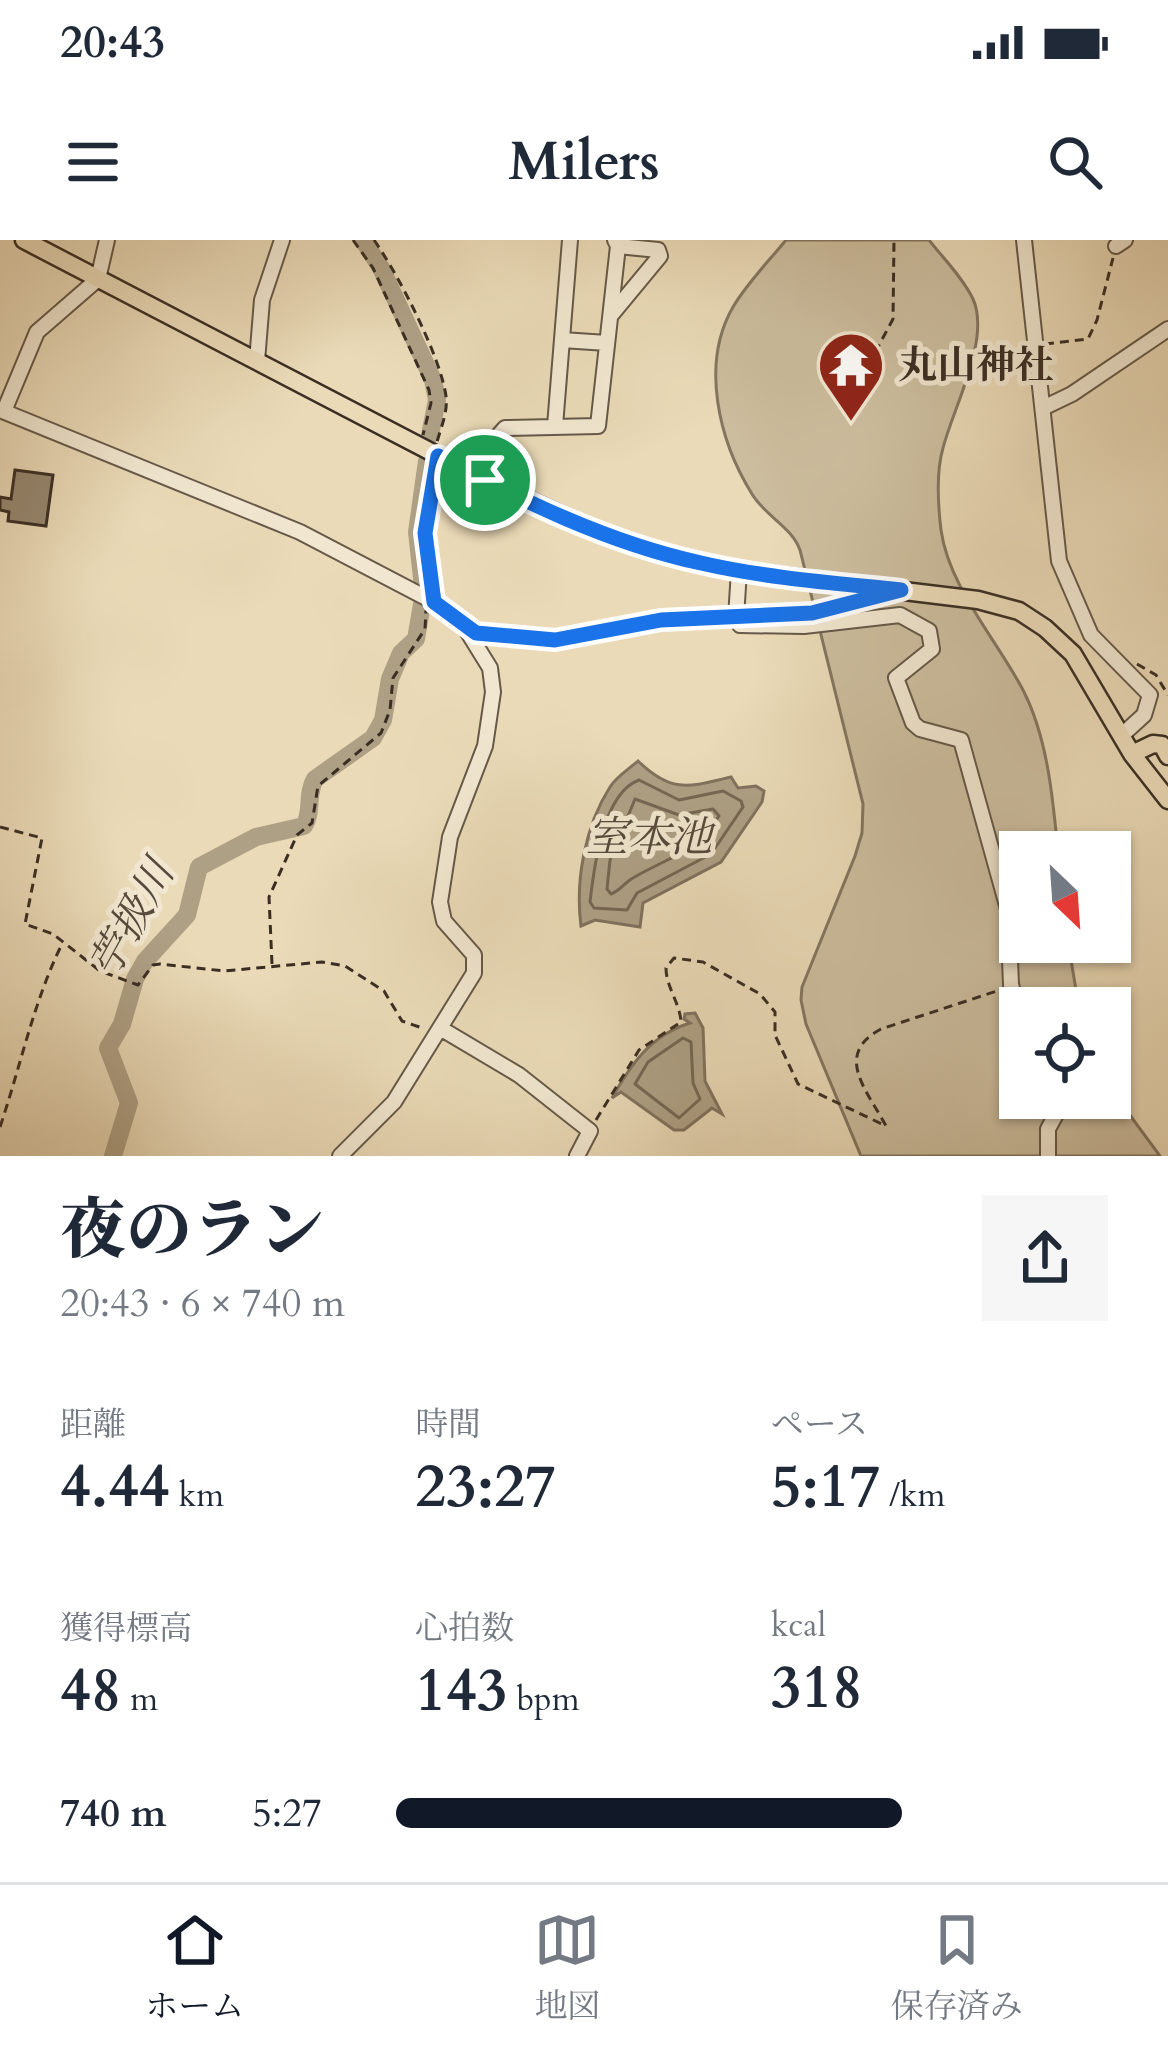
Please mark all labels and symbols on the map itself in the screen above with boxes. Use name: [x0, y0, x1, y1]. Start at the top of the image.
temple icon: 丸山神社: [816, 330, 886, 424]
place label: 丸山神社: [898, 339, 1054, 392]
pin: [434, 429, 536, 531]
water label: 室本池: [586, 809, 716, 866]
north arrow: [999, 831, 1131, 963]
water label: 苧扱川: [77, 847, 189, 988]

